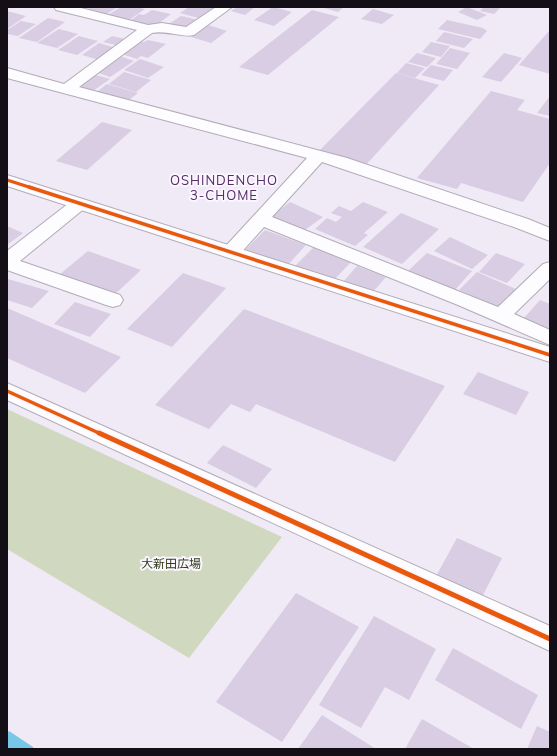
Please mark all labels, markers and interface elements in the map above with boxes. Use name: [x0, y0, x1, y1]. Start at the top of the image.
district label: OSHINDENCHO 3-CHOME: [170, 172, 278, 203]
park label: 大新田広場: [141, 556, 201, 571]

